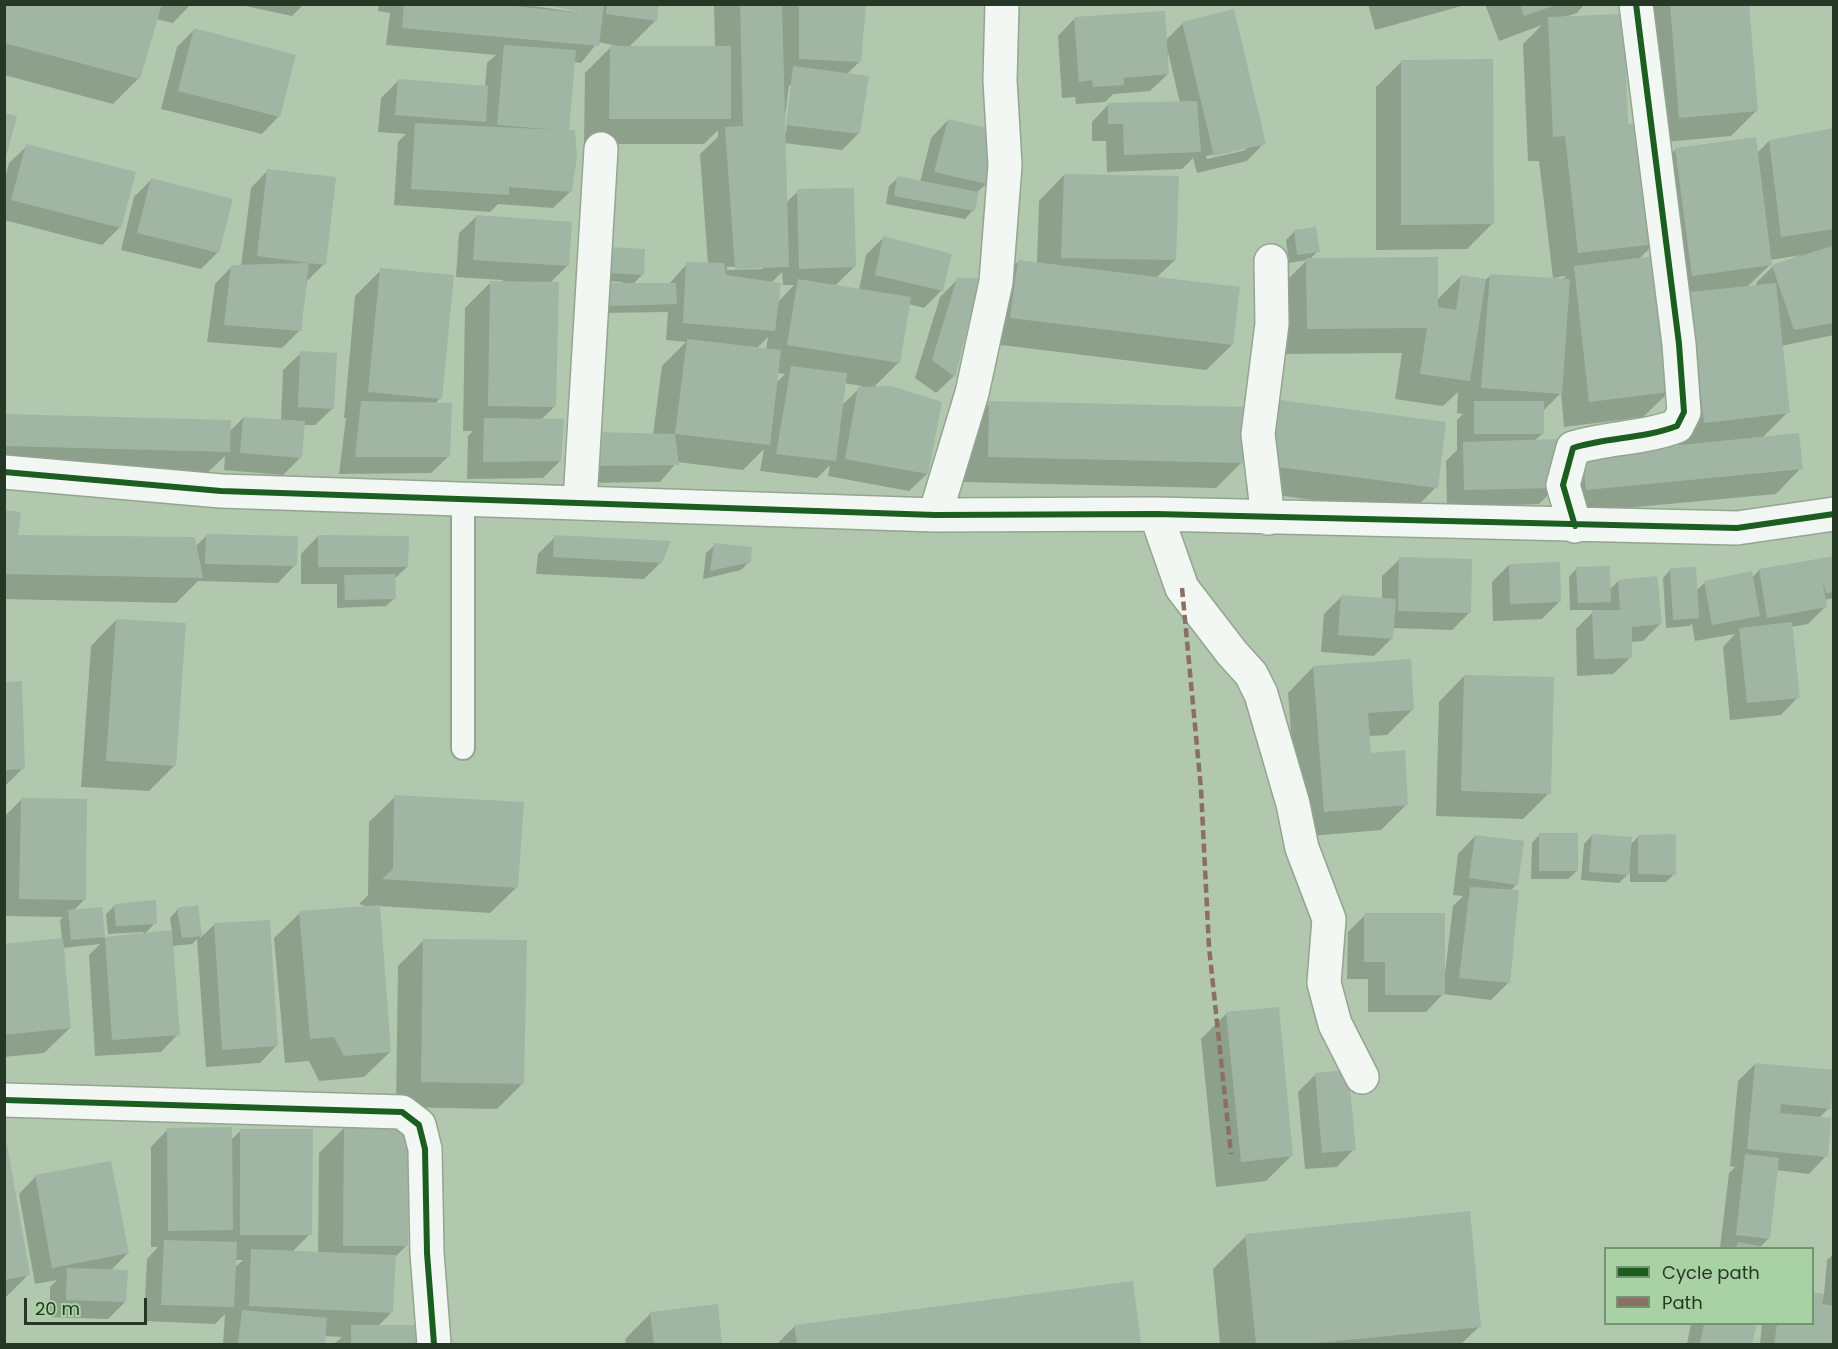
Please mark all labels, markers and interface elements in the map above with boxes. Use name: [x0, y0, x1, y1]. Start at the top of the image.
legend: [1604, 1247, 1814, 1325]
text: Cycle path: [1662, 1260, 1760, 1285]
scale bar: [27, 1286, 150, 1324]
text: Path: [1662, 1290, 1703, 1315]
text: 20 m: [35, 1296, 80, 1321]

